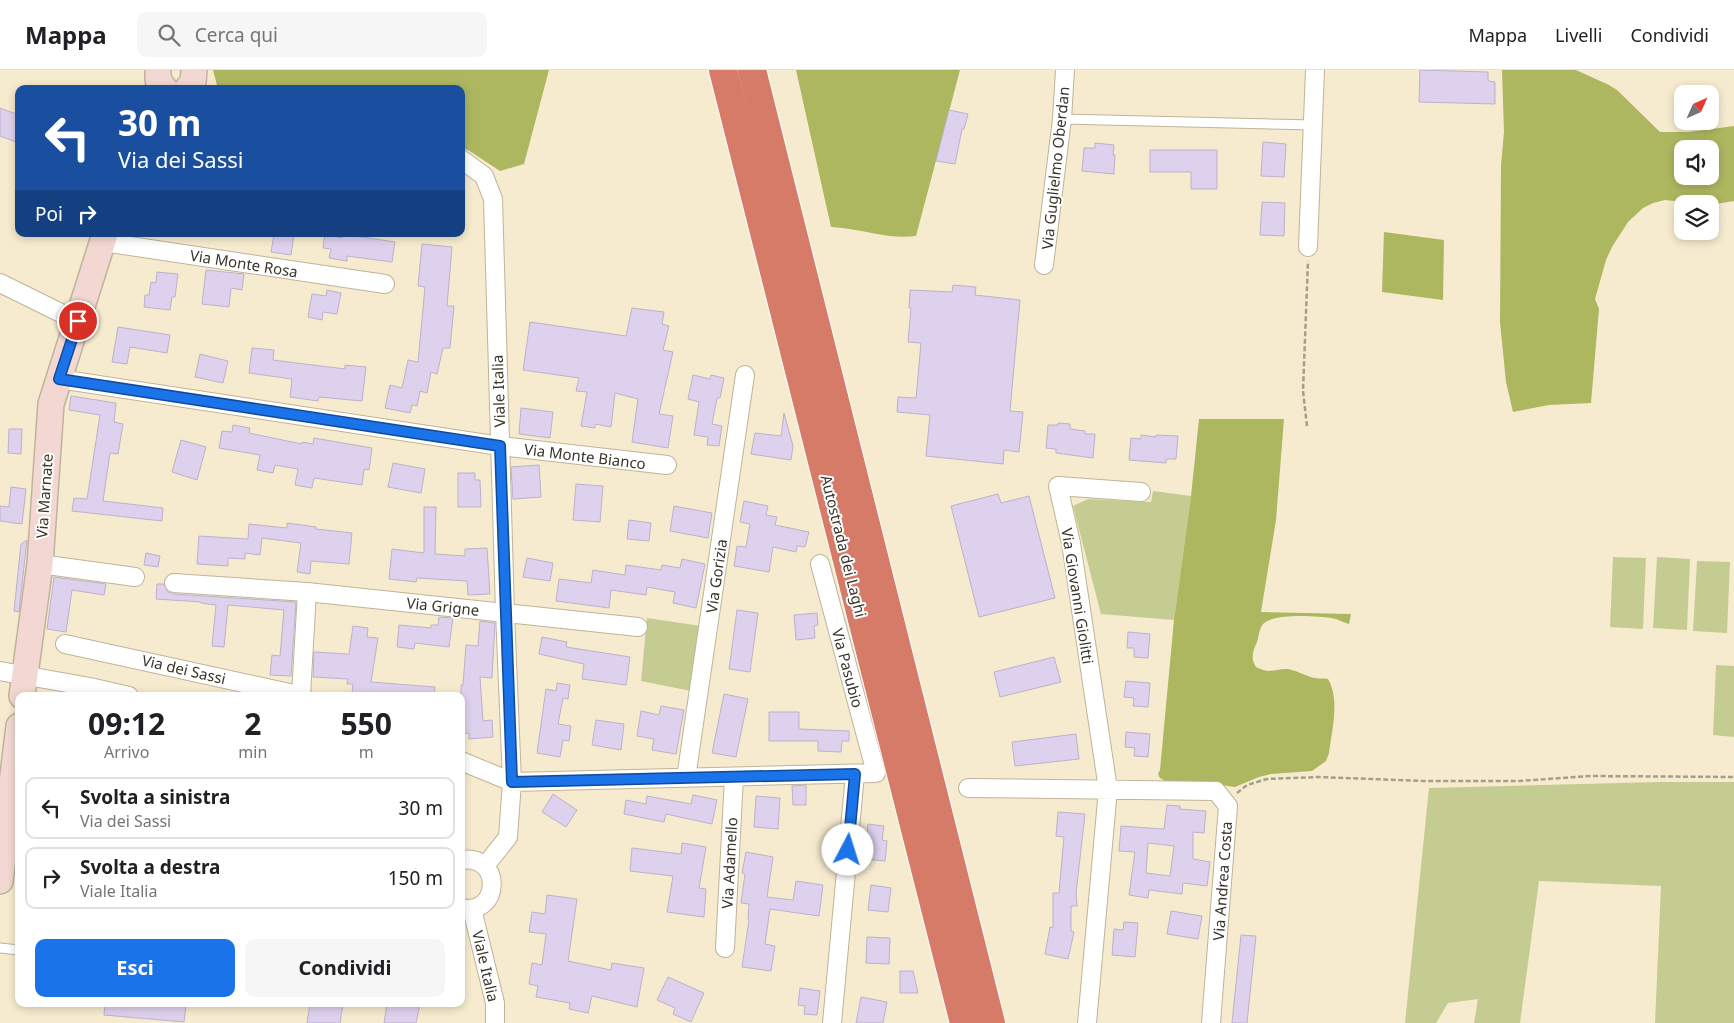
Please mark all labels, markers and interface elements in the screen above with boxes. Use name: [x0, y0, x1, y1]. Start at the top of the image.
search box: [137, 12, 487, 57]
text: Mappa: [25, 18, 107, 51]
icon: search: [155, 21, 183, 49]
text: Cerca qui: [195, 22, 278, 48]
text: Mappa: [1468, 23, 1527, 47]
text: Livelli: [1555, 23, 1602, 47]
text: Condividi: [1630, 23, 1709, 47]
street label: Via Guglielmo Oberdan: [1036, 85, 1074, 251]
north arrow: [1674, 85, 1719, 130]
map controls: [1674, 85, 1719, 240]
text: 30 m: [118, 99, 201, 146]
icon: left: [35, 105, 100, 170]
button: sound: [1674, 140, 1719, 185]
text: Via dei Sassi: [118, 144, 243, 174]
button: layers: [1674, 195, 1719, 240]
icon: right: [73, 200, 101, 228]
text: Poi: [35, 201, 63, 227]
street label: Via Monte Rosa: [189, 245, 299, 281]
pin: [57, 300, 99, 342]
icon: arrive: [64, 307, 92, 335]
street label: Viale Italia: [487, 354, 509, 428]
street label: Via Monte Bianco: [523, 439, 647, 473]
street label: Via Marnate: [31, 453, 57, 539]
street label: Autostrada dei Laghi: [817, 473, 871, 619]
street label: Via Giovanni Giolitti: [1057, 527, 1099, 665]
street label: Via Gorizia: [701, 538, 731, 614]
street label: Via Grigne: [406, 592, 480, 620]
street label: Via Pasubio: [828, 626, 868, 710]
street label: Via dei Sassi: [140, 650, 228, 688]
text: 09:12: [88, 703, 165, 744]
text: 2: [244, 703, 261, 744]
text: 550: [340, 703, 392, 744]
text: Arrivo: [104, 741, 149, 763]
text: min: [238, 741, 267, 763]
text: m: [359, 741, 374, 763]
text: Svolta a sinistra: [80, 784, 230, 810]
icon: left: [37, 794, 65, 822]
text: 30 m: [399, 795, 443, 821]
text: Via dei Sassi: [80, 810, 171, 832]
street label: Via Adamello: [717, 817, 741, 909]
street label: Via Andrea Costa: [1208, 821, 1236, 941]
position arrow: [821, 823, 873, 875]
text: Svolta a destra: [80, 854, 220, 880]
icon: right: [37, 864, 65, 892]
text: 150 m: [388, 865, 443, 891]
text: Viale Italia: [80, 880, 157, 902]
street label: Viale Italia: [468, 928, 504, 1004]
button: Esci: [35, 939, 235, 997]
button: Condividi: [245, 939, 445, 997]

